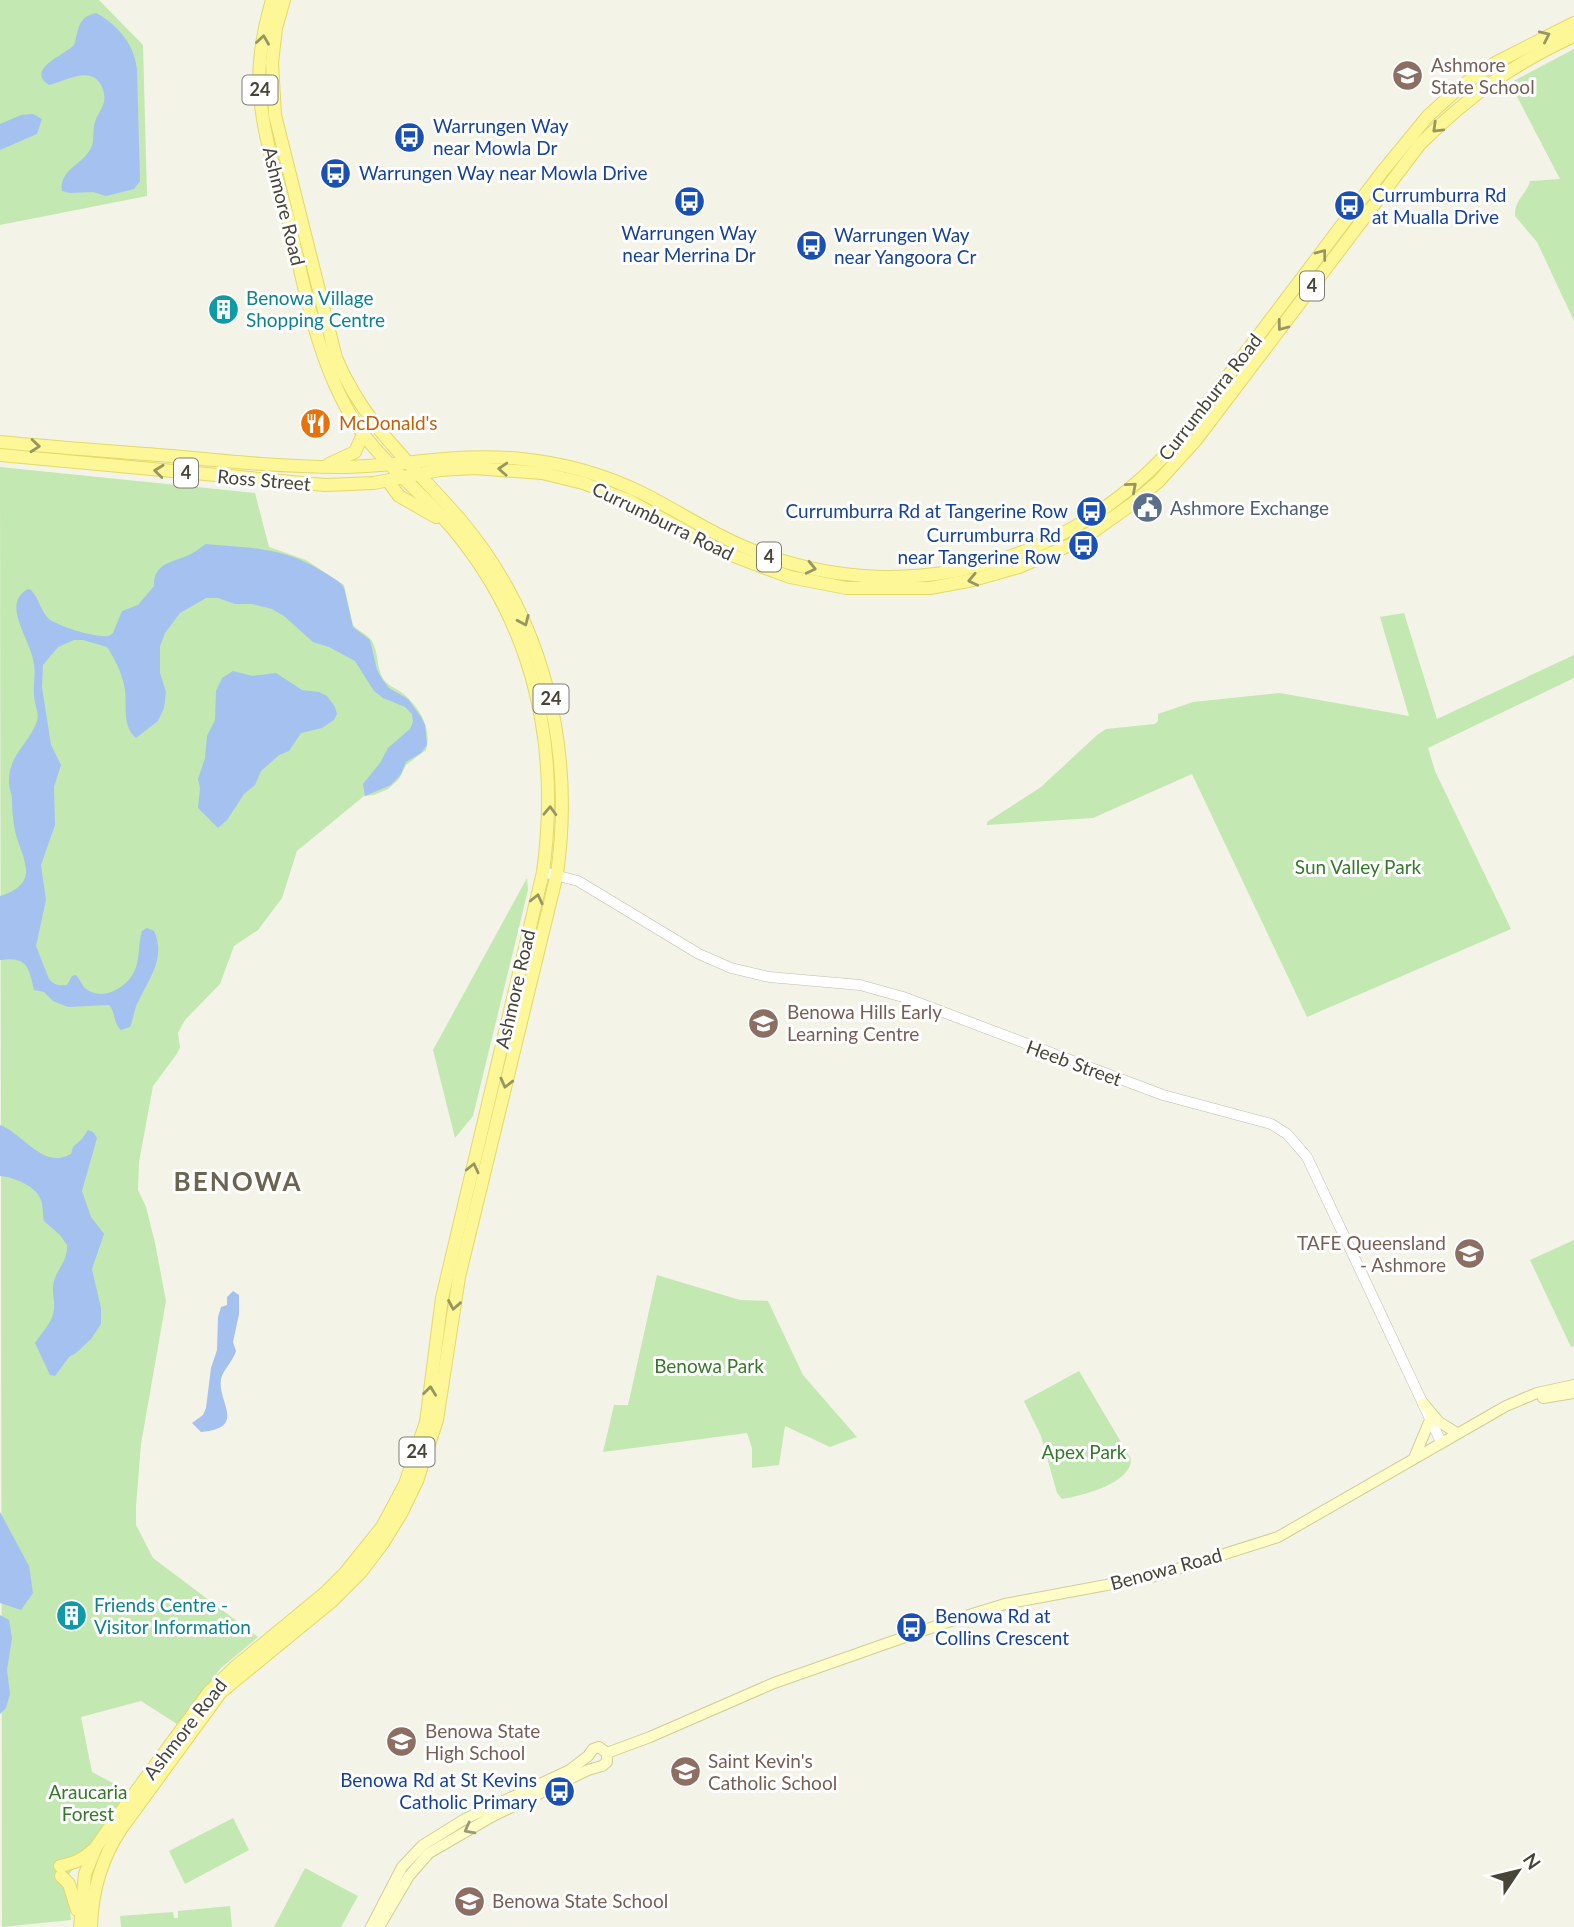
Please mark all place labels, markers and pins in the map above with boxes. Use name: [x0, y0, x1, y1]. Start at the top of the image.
place label: Ashmore State School: [1431, 53, 1535, 98]
school or university icon: Ashmore State School: [1391, 59, 1425, 93]
place label: Warrungen Way near Mowla Dr: [433, 114, 569, 159]
bus stop icon: Warrungen Way near Mowla Dr: [393, 120, 427, 154]
bus stop icon: Warrungen Way near Mowla Drive: [319, 156, 353, 190]
place label: Warrungen Way near Mowla Drive: [359, 161, 648, 184]
place label: Currumburra Rd at Mualla Drive: [1372, 183, 1506, 228]
bus stop icon: Warrungen Way near Merrina Dr: [672, 185, 706, 219]
bus stop icon: Currumburra Rd at Mualla Drive: [1332, 189, 1366, 223]
place label: Warrungen Way near Merrina Dr: [621, 221, 757, 266]
place label: Warrungen Way near Yangoora Cr: [834, 223, 976, 268]
bus stop icon: Warrungen Way near Yangoora Cr: [794, 229, 828, 263]
place label: Benowa Village Shopping Centre: [246, 286, 385, 331]
building icon: Benowa Village Shopping Centre: [206, 292, 240, 326]
restaurant icon: McDonald's: [299, 406, 333, 440]
place label: McDonald's: [339, 411, 438, 434]
public building icon: Ashmore Exchange: [1130, 491, 1164, 525]
bus stop icon: Currumburra Rd at Tangerine Row: [1074, 494, 1108, 528]
place label: Ashmore Exchange: [1170, 496, 1329, 519]
place label: Currumburra Rd at Tangerine Row: [786, 499, 1068, 522]
place label: Currumburra Rd near Tangerine Row: [897, 523, 1061, 568]
bus stop icon: Currumburra Rd near Tangerine Row: [1067, 529, 1101, 563]
place label: Benowa Hills Early Learning Centre: [787, 1000, 942, 1045]
school or university icon: Benowa Hills Early Learning Centre: [747, 1006, 781, 1040]
place label: TAFE Queensland - Ashmore: [1297, 1231, 1446, 1276]
school or university icon: TAFE Queensland - Ashmore: [1452, 1237, 1486, 1271]
place label: Friends Centre - Visitor Information: [94, 1593, 251, 1638]
building icon: Friends Centre - Visitor Information: [54, 1599, 88, 1633]
place label: Benowa Rd at Collins Crescent: [935, 1604, 1069, 1649]
bus stop icon: Benowa Rd at Collins Crescent: [895, 1610, 929, 1644]
place label: Benowa State High School: [425, 1719, 540, 1764]
school or university icon: Benowa State High School: [385, 1725, 419, 1759]
place label: Saint Kevin's Catholic School: [708, 1749, 837, 1794]
school or university icon: Saint Kevin's Catholic School: [668, 1755, 702, 1789]
place label: Benowa Rd at St Kevins Catholic Primary: [340, 1768, 537, 1813]
bus stop icon: Benowa Rd at St Kevins Catholic Primary: [543, 1774, 577, 1808]
school or university icon: Benowa State School: [452, 1884, 486, 1918]
place label: Benowa State School: [492, 1889, 668, 1912]

